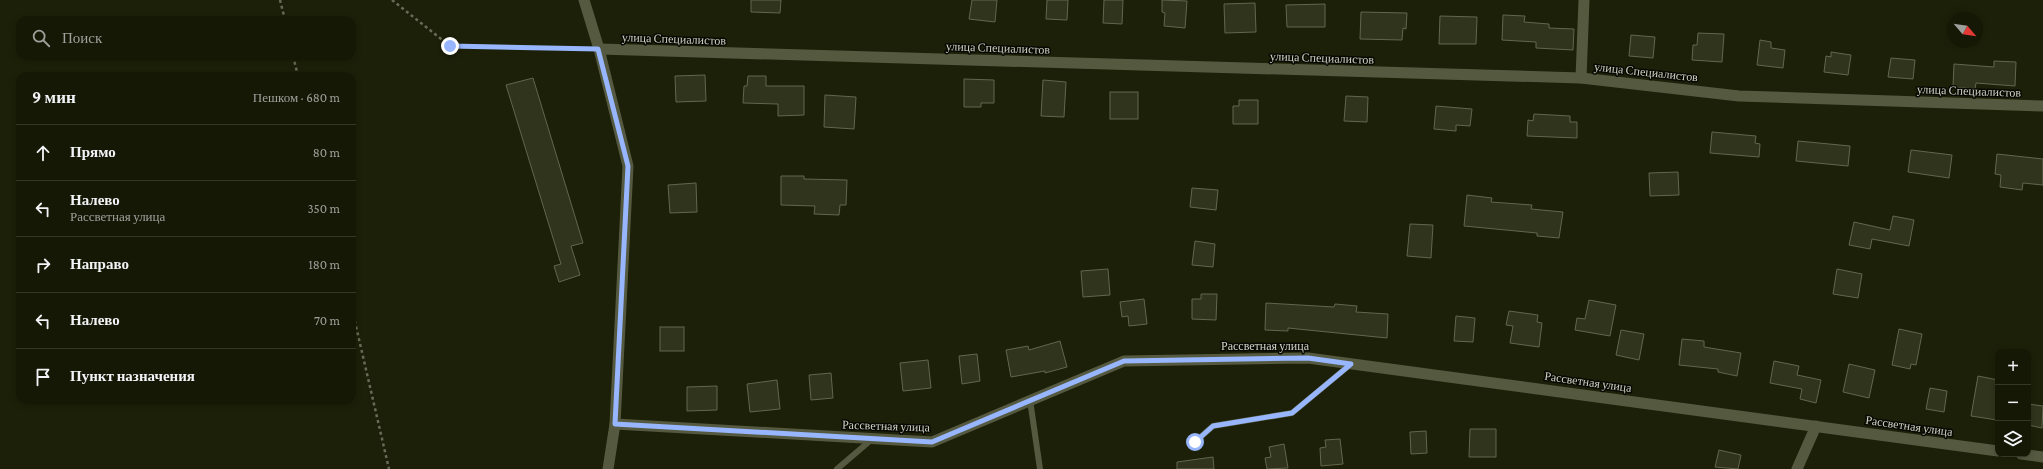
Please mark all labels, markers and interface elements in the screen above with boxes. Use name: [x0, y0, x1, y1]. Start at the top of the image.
north arrow: [1947, 12, 1983, 48]
search box: [16, 16, 356, 60]
icon: search: [30, 27, 52, 49]
text: Поиск: [62, 30, 102, 46]
street label: улица Специалистов: [622, 30, 727, 48]
route end: [441, 37, 459, 55]
street label: улица Специалистов: [946, 39, 1051, 57]
street label: улица Специалистов: [1270, 49, 1375, 67]
street label: улица Специалистов: [1593, 60, 1699, 84]
street label: улица Специалистов: [1917, 82, 2022, 100]
text: 9 мин: [32, 88, 76, 107]
text: Пешком · 680 m: [253, 90, 340, 105]
icon: ahead: [32, 142, 54, 164]
text: Прямо: [70, 144, 116, 160]
text: 80 m: [313, 145, 340, 160]
text: Налево: [70, 192, 120, 208]
icon: left: [32, 198, 54, 220]
text: 350 m: [307, 201, 340, 216]
text: Рассветная улица: [70, 209, 165, 224]
icon: right: [32, 254, 54, 276]
text: Направо: [70, 256, 129, 272]
text: 180 m: [308, 257, 340, 272]
icon: left: [32, 310, 54, 332]
text: Налево: [70, 312, 120, 328]
text: 70 m: [314, 313, 340, 328]
street label: Рассветная улица: [1221, 339, 1310, 353]
map controls: [1995, 349, 2031, 457]
button: +: [1995, 349, 2031, 385]
icon: arrive: [32, 366, 54, 388]
text: Пункт назначения: [70, 368, 195, 384]
street label: Рассветная улица: [1543, 369, 1633, 395]
button: −: [1995, 385, 2031, 421]
street label: Рассветная улица: [1864, 413, 1954, 439]
street label: Рассветная улица: [842, 417, 931, 435]
button: layers: [1995, 421, 2031, 457]
route start: [1186, 433, 1204, 451]

